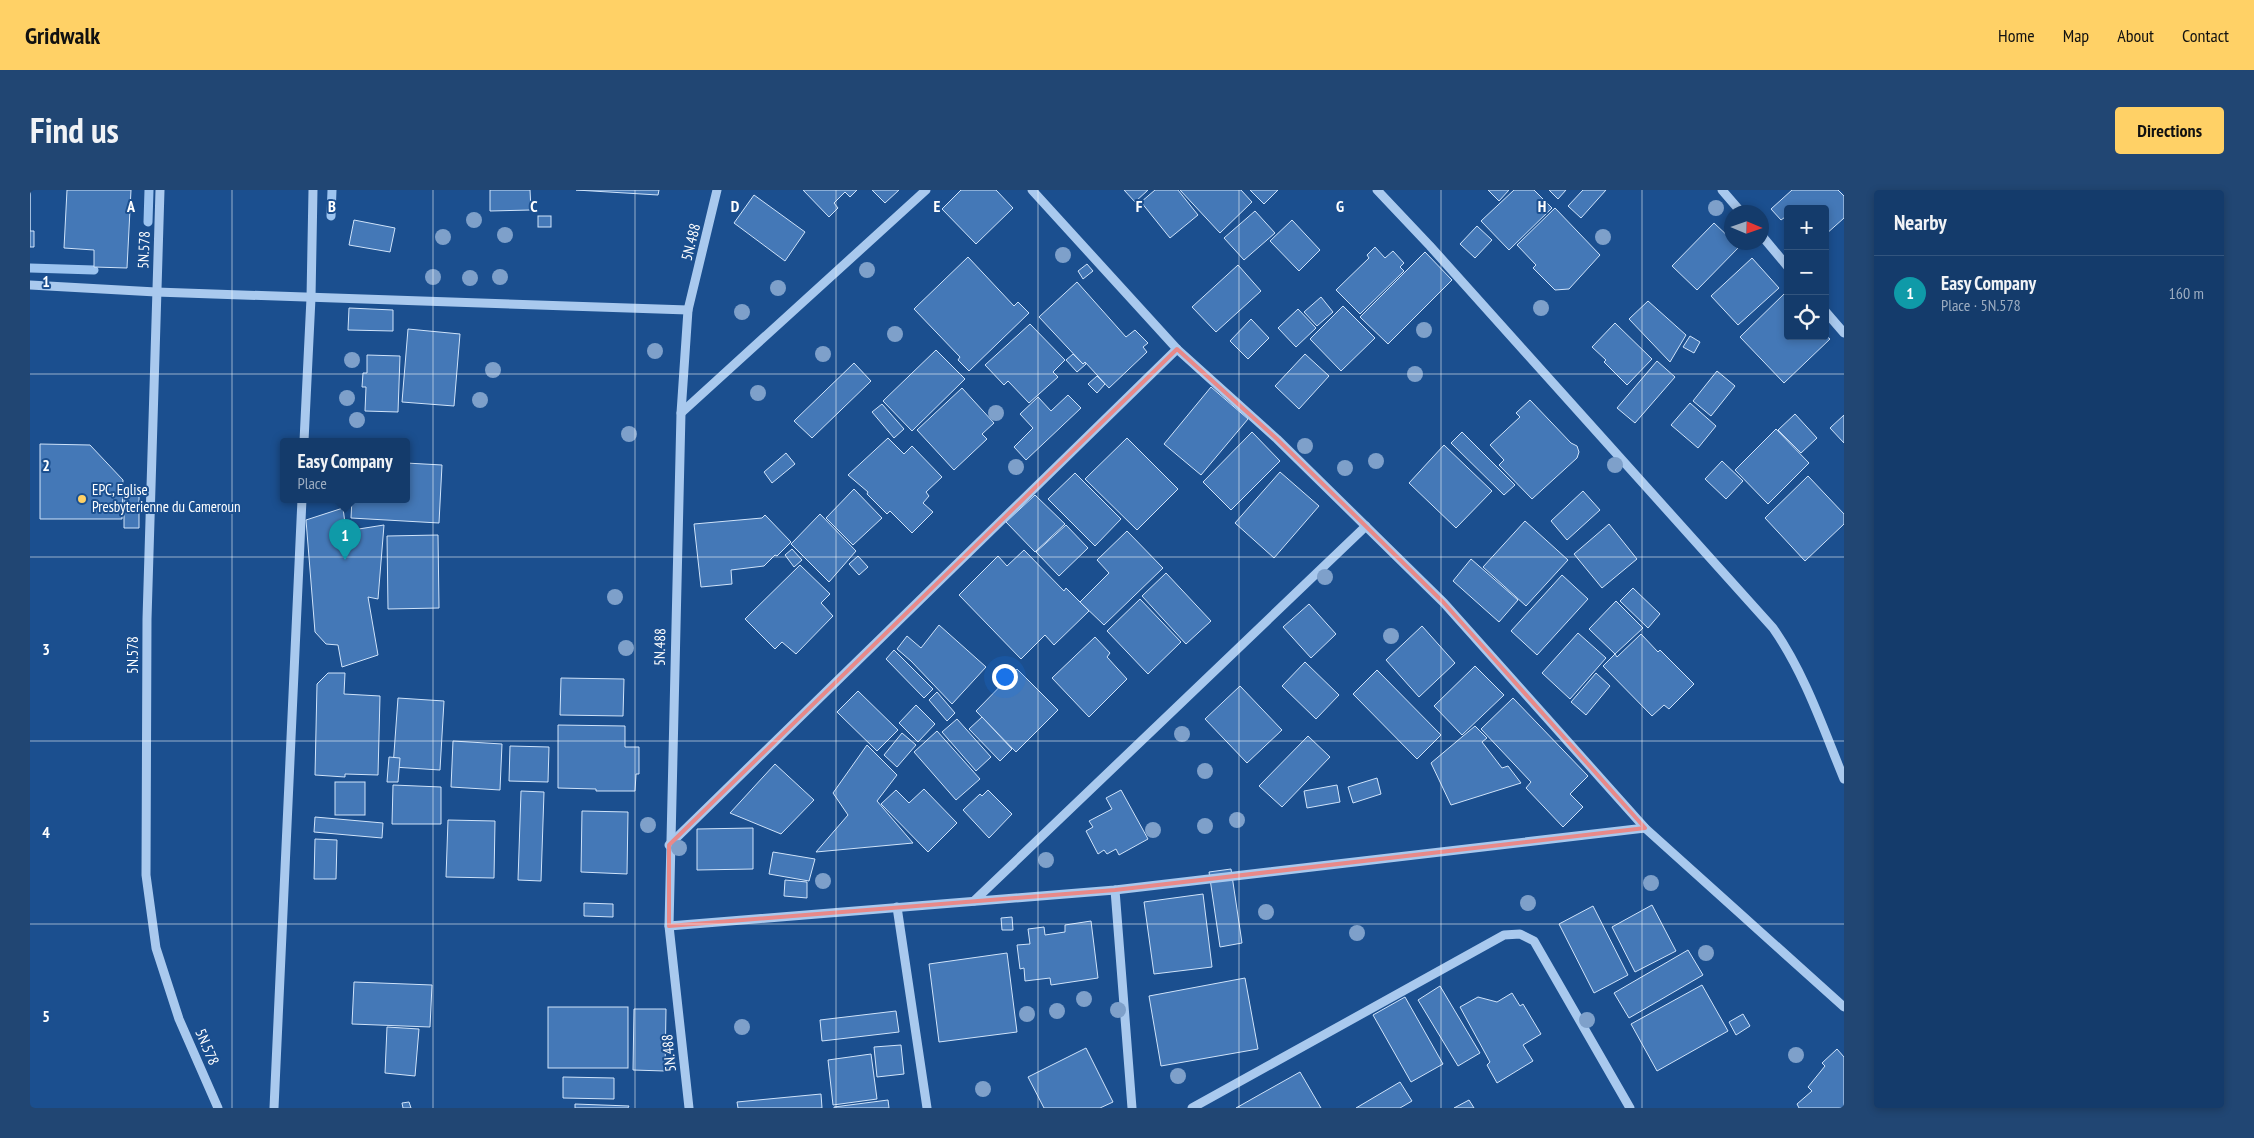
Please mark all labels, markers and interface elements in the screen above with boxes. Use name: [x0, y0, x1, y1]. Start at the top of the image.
text: Gridwalk: [25, 20, 100, 51]
text: Home: [1998, 24, 2035, 47]
text: Map: [2063, 24, 2089, 47]
text: About: [2117, 24, 2154, 47]
text: Contact: [2182, 24, 2229, 47]
text: Find us: [30, 107, 119, 153]
button: Directions: [2115, 107, 2224, 154]
text: A: [126, 196, 136, 216]
text: B: [328, 196, 336, 216]
text: C: [530, 196, 538, 216]
text: D: [731, 196, 740, 216]
text: E: [934, 196, 941, 216]
text: F: [1136, 196, 1143, 216]
text: G: [1336, 196, 1344, 216]
text: H: [1538, 196, 1546, 216]
north arrow: [1724, 205, 1769, 250]
map controls: [1784, 205, 1829, 340]
button: +: [1784, 205, 1829, 250]
text: Nearby: [1894, 209, 1947, 236]
street label: 5N.488: [677, 221, 704, 262]
street label: 5N.578: [133, 231, 154, 269]
button: −: [1784, 250, 1829, 295]
text: 1: [42, 271, 50, 291]
text: Easy Company: [1941, 271, 2036, 295]
text: 1: [1906, 283, 1914, 303]
text: 160 m: [2169, 283, 2204, 303]
button: locate: [1784, 295, 1829, 340]
text: Place · 5N.578: [1941, 295, 2021, 315]
popup: [280, 438, 410, 503]
text: Easy Company: [297, 449, 393, 473]
text: 2: [42, 455, 50, 475]
text: Place: [297, 473, 327, 493]
place label: EPC, Eglise Presbyterienne du Cameroun: [92, 480, 241, 516]
marker: EPC, Eglise Presbyterienne du Cameroun: [76, 493, 88, 505]
pin: 1: [329, 519, 361, 560]
street label: 5N.488: [650, 628, 669, 666]
street label: 5N.578: [123, 636, 142, 674]
text: 3: [42, 639, 50, 659]
your location: [992, 664, 1018, 690]
text: 4: [42, 822, 50, 842]
text: 5: [42, 1006, 50, 1026]
street label: 5N.578: [191, 1026, 224, 1068]
street label: 5N.488: [657, 1033, 680, 1073]

